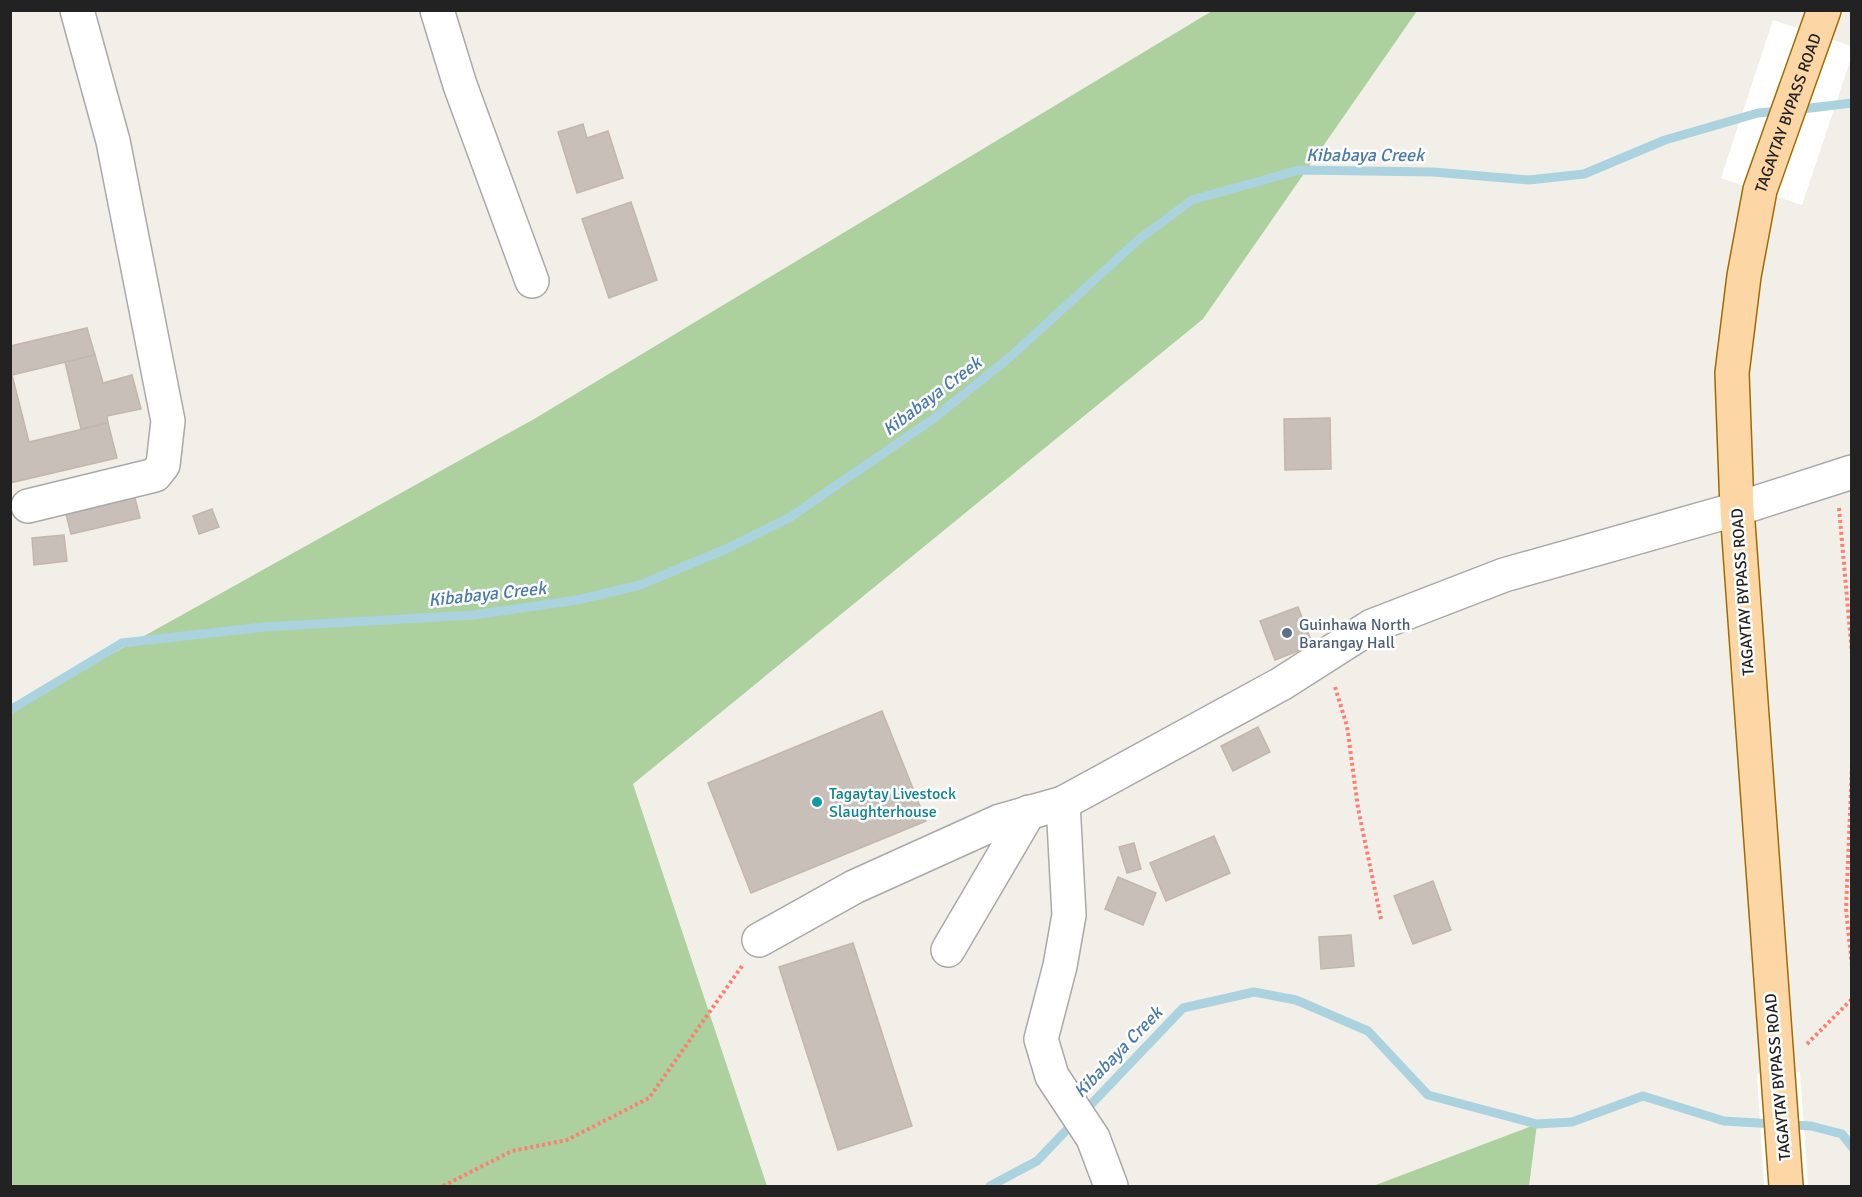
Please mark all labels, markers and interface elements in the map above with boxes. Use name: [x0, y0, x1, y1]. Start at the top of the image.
street label: TAGAYTAY BYPASS ROAD: [1751, 31, 1826, 196]
water label: Kibabaya Creek: [1306, 144, 1426, 166]
water label: Kibabaya Creek: [878, 350, 987, 440]
street label: TAGAYTAY BYPASS ROAD: [1727, 508, 1759, 676]
water label: Kibabaya Creek: [427, 577, 549, 611]
place label: Guinhawa North Barangay Hall: [1299, 615, 1410, 653]
marker: Guinhawa North Barangay Hall: [1280, 626, 1294, 640]
place label: Tagaytay Livestock Slaughterhouse: [829, 784, 956, 822]
marker: Tagaytay Livestock Slaughterhouse: [810, 795, 824, 809]
street label: TAGAYTAY BYPASS ROAD: [1761, 993, 1795, 1161]
water label: Kibabaya Creek: [1069, 1000, 1168, 1102]

